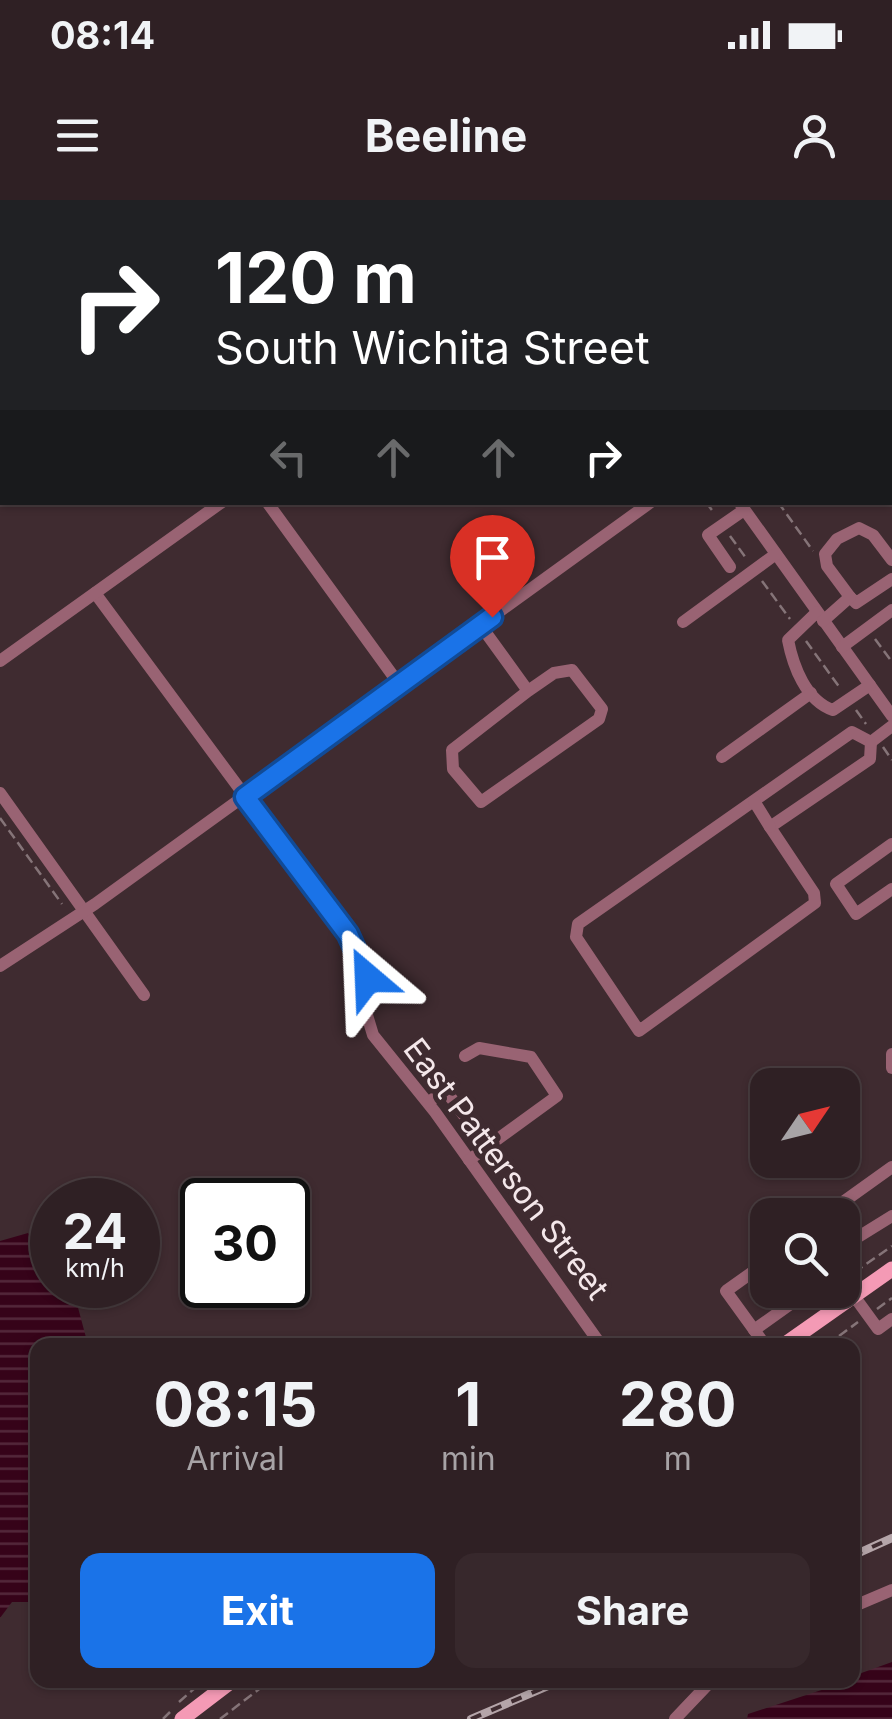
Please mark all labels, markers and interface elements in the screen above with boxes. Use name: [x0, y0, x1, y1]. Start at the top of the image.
text: 08:14: [50, 12, 155, 58]
icon: menu: [50, 108, 105, 163]
text: Beeline: [365, 108, 527, 163]
icon: person: [787, 108, 842, 163]
text: 120 m: [215, 235, 417, 320]
icon: right: [50, 240, 180, 370]
text: South Wichita Street: [215, 320, 650, 375]
icon: left: [261, 430, 316, 485]
icon: ahead: [366, 430, 421, 485]
icon: ahead: [471, 430, 526, 485]
icon: right: [576, 430, 631, 485]
pin: [450, 515, 535, 618]
icon: arrive: [465, 530, 520, 585]
position arrow: [316, 926, 420, 1030]
street label: East Patterson Street: [395, 1030, 617, 1307]
north arrow: [750, 1068, 860, 1178]
map controls: [750, 1068, 860, 1308]
speed limit sign: 30: [180, 1178, 310, 1308]
button: search: [750, 1198, 860, 1308]
text: 24: [63, 1201, 127, 1261]
text: km/h: [65, 1253, 125, 1283]
text: 08:15: [154, 1368, 317, 1440]
text: 1: [455, 1368, 481, 1440]
text: 280: [619, 1368, 736, 1440]
text: Arrival: [186, 1439, 285, 1478]
text: min: [441, 1439, 496, 1478]
text: m: [664, 1439, 692, 1478]
button: Exit: [80, 1553, 435, 1668]
button: Share: [455, 1553, 810, 1668]

